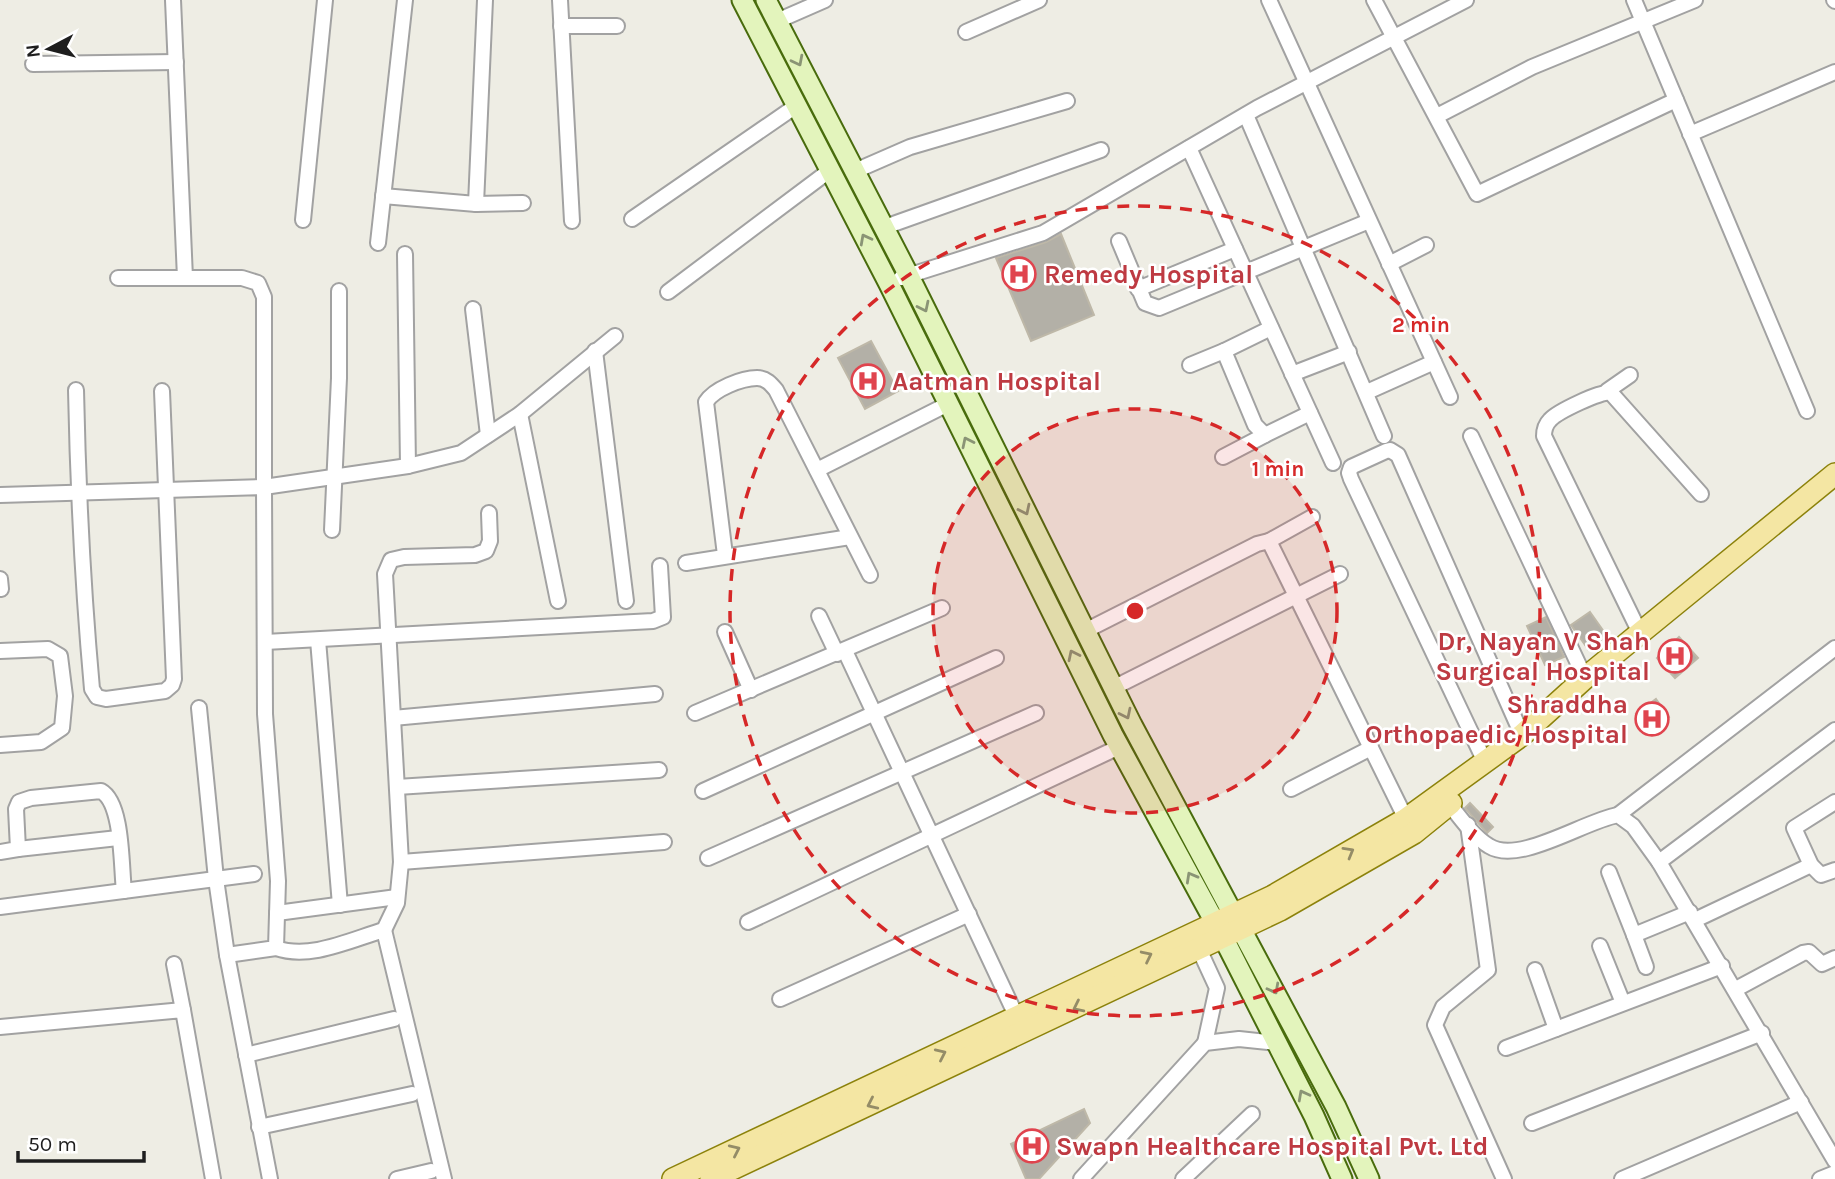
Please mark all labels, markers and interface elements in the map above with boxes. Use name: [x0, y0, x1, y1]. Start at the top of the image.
north arrow: [14, 14, 84, 84]
text: N: [21, 43, 45, 59]
one-way arrow: [789, 54, 803, 66]
one-way arrow: [859, 233, 873, 246]
hospital icon: Remedy Hospital: [1000, 255, 1038, 293]
place label: Remedy Hospital: [1044, 259, 1253, 290]
one-way arrow: [916, 299, 930, 312]
text: 2 min: [1392, 313, 1450, 337]
hospital icon: Aatman Hospital: [849, 362, 887, 400]
place label: Aatman Hospital: [892, 366, 1101, 397]
one-way arrow: [961, 437, 975, 449]
text: 1 min: [1252, 457, 1304, 481]
one-way arrow: [1017, 503, 1031, 515]
centre of rings: [1123, 599, 1147, 623]
place label: Dr, Nayan V Shah Surgical Hospital: [1435, 626, 1650, 687]
hospital icon: Dr, Nayan V Shah Surgical Hospital: [1656, 637, 1694, 675]
one-way arrow: [1067, 650, 1081, 662]
place label: Shraddha Orthopaedic Hospital: [1365, 689, 1628, 750]
hospital icon: Shraddha Orthopaedic Hospital: [1633, 700, 1671, 738]
one-way arrow: [1118, 707, 1132, 719]
one-way arrow: [1341, 847, 1354, 860]
one-way arrow: [1186, 872, 1199, 885]
one-way arrow: [1140, 951, 1152, 965]
one-way arrow: [1265, 982, 1279, 994]
one-way arrow: [1073, 999, 1085, 1013]
one-way arrow: [934, 1048, 946, 1062]
one-way arrow: [1298, 1090, 1311, 1102]
one-way arrow: [867, 1096, 879, 1110]
scale bar: [18, 1120, 144, 1164]
hospital icon: Swapn Healthcare Hospital Pvt. Ltd: [1013, 1127, 1051, 1165]
place label: Swapn Healthcare Hospital Pvt. Ltd: [1056, 1131, 1489, 1162]
text: 50 m: [28, 1132, 77, 1156]
one-way arrow: [728, 1144, 740, 1158]

